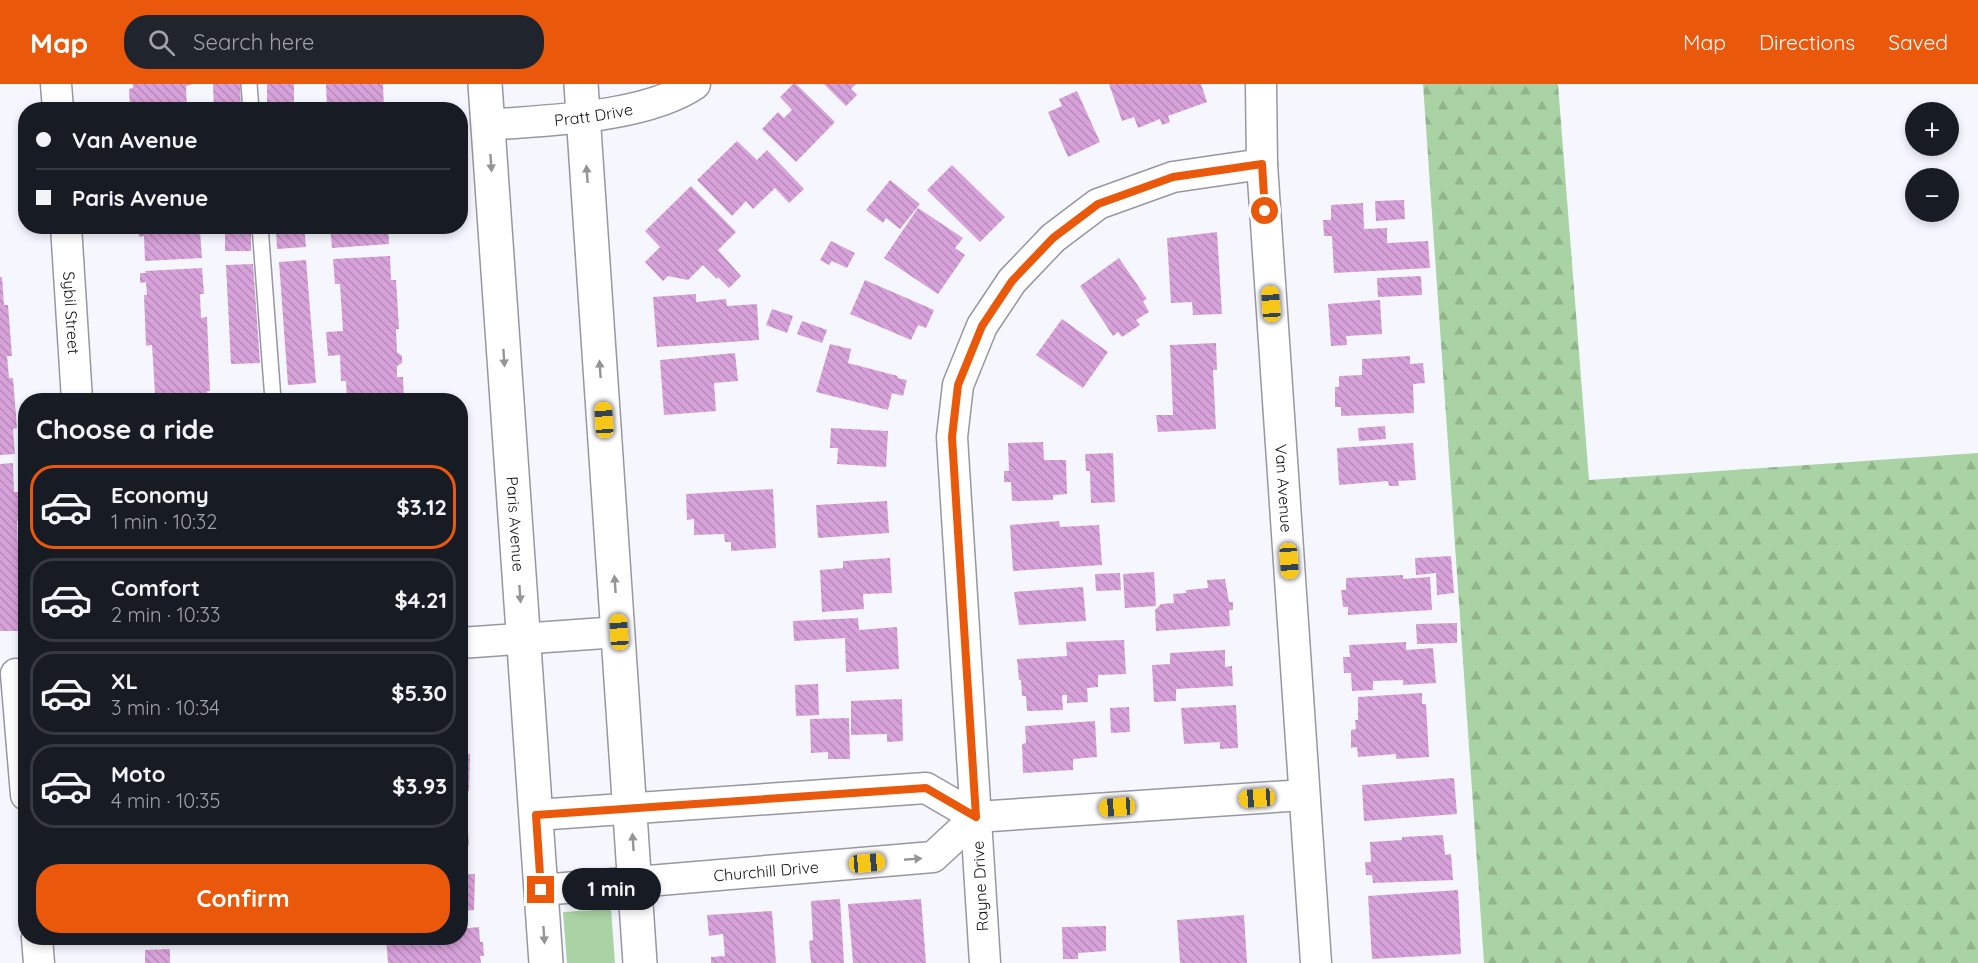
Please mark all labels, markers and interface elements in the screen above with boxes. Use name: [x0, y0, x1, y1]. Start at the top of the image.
search box: [124, 15, 544, 69]
text: Map: [30, 25, 88, 60]
icon: search: [145, 26, 178, 59]
text: Search here: [193, 28, 315, 56]
text: Map: [1683, 29, 1726, 55]
text: Directions: [1759, 29, 1855, 55]
text: Saved: [1888, 29, 1948, 55]
street label: Pratt Drive: [553, 99, 635, 130]
map controls: [1905, 102, 1959, 222]
button: +: [1905, 102, 1959, 156]
text: Van Avenue: [72, 126, 197, 154]
one-way arrow: [486, 154, 495, 173]
one-way arrow: [582, 165, 592, 184]
button: −: [1905, 168, 1959, 222]
text: Paris Avenue: [72, 184, 208, 212]
route start: [1251, 197, 1278, 224]
street label: Sybil Street: [59, 271, 84, 355]
car: [1261, 285, 1281, 323]
one-way arrow: [499, 348, 509, 367]
one-way arrow: [596, 359, 605, 378]
car: [594, 401, 614, 439]
text: Choose a ride: [36, 412, 214, 446]
street label: Van Avenue: [1271, 443, 1297, 533]
street label: Paris Avenue: [502, 476, 529, 572]
icon: car: [39, 480, 93, 534]
text: Economy: [111, 481, 209, 509]
text: $3.12: [397, 493, 447, 521]
text: 1 min · 10:32: [111, 509, 217, 534]
car: [1279, 542, 1299, 580]
icon: car: [39, 573, 93, 627]
text: Comfort: [111, 574, 200, 602]
one-way arrow: [610, 575, 620, 594]
one-way arrow: [516, 585, 525, 604]
text: $4.21: [394, 586, 447, 614]
text: 2 min · 10:33: [111, 602, 220, 627]
car: [609, 613, 629, 651]
icon: car: [39, 666, 93, 720]
text: XL: [111, 667, 138, 695]
text: $5.30: [391, 679, 447, 707]
text: 3 min · 10:34: [111, 695, 220, 720]
icon: car: [39, 759, 93, 813]
text: Moto: [111, 760, 165, 788]
text: $3.93: [392, 772, 447, 800]
text: 4 min · 10:35: [111, 788, 220, 813]
car: [1238, 788, 1276, 808]
car: [1098, 797, 1136, 817]
one-way arrow: [628, 832, 638, 851]
street label: Rayne Drive: [968, 840, 992, 932]
car: [848, 852, 886, 874]
one-way arrow: [904, 854, 923, 864]
street label: Churchill Drive: [713, 857, 820, 885]
button: Confirm: [36, 864, 450, 933]
callout: 1 min: [562, 869, 661, 911]
route end: [527, 876, 554, 903]
text: 1 min: [587, 876, 636, 901]
one-way arrow: [540, 926, 549, 945]

